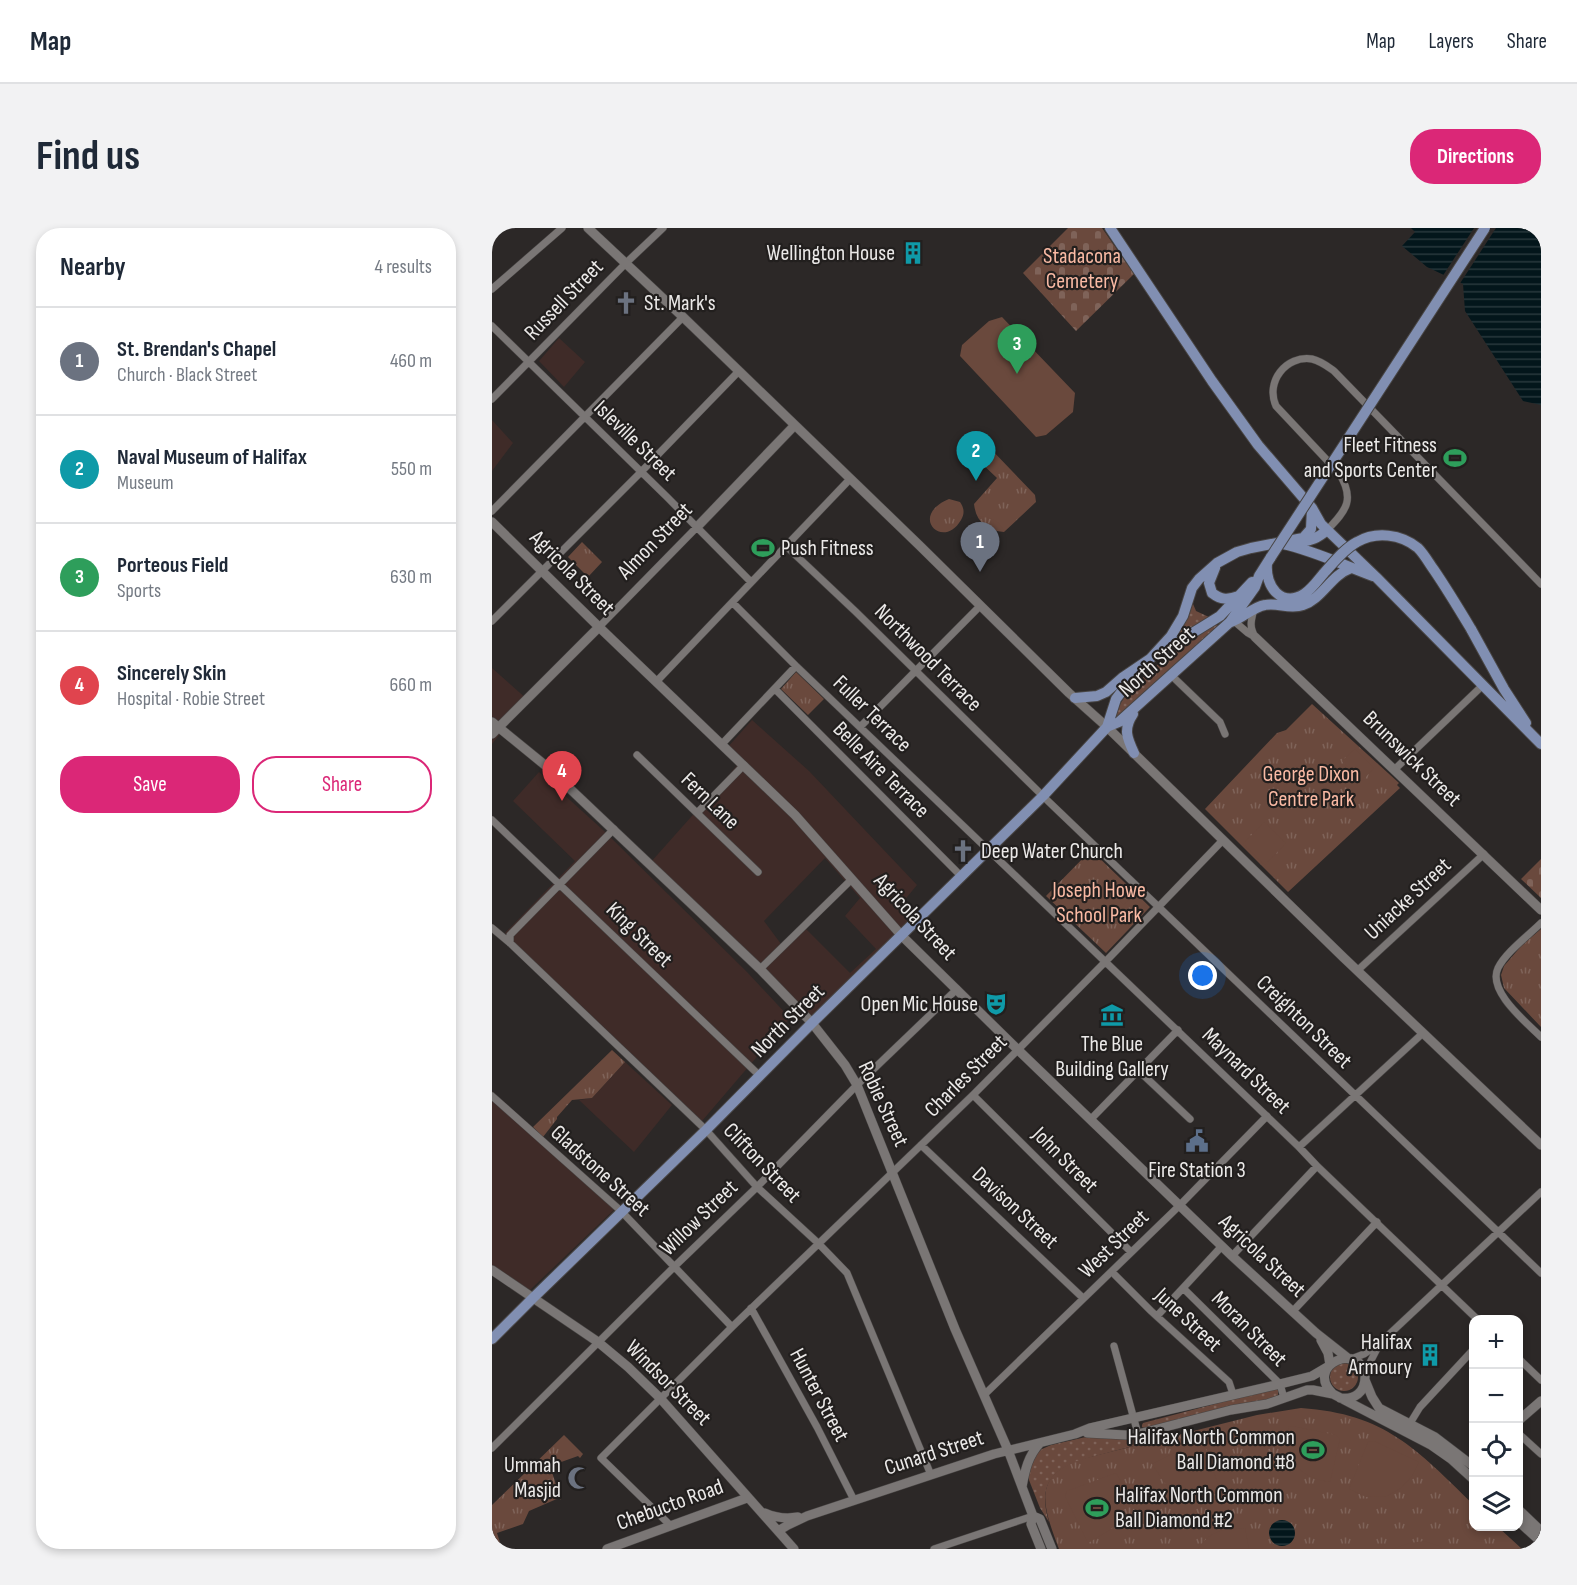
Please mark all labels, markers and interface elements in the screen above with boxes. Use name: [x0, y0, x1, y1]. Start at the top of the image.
text: Map: [30, 25, 71, 58]
text: Map: [1366, 29, 1395, 54]
text: Layers: [1428, 29, 1474, 54]
text: Share: [1507, 29, 1547, 54]
button: Directions: [1410, 129, 1541, 184]
text: Find us: [36, 131, 140, 182]
place label: Wellington House: [767, 240, 895, 267]
building icon: Wellington House: [900, 240, 926, 266]
park label: Stadacona Cemetery: [1043, 243, 1121, 295]
text: Nearby: [60, 252, 126, 283]
street label: Russell Street: [519, 254, 609, 346]
text: 4 results: [375, 255, 432, 279]
church icon: St. Mark's: [613, 290, 639, 316]
place label: St. Mark's: [644, 290, 716, 317]
pin: 3: [998, 324, 1036, 374]
text: St. Brendan's Chapel: [117, 336, 276, 363]
text: 1: [76, 349, 83, 373]
text: 460 m: [390, 349, 432, 373]
text: Church · Black Street: [117, 363, 257, 387]
street label: Isleville Street: [588, 395, 682, 487]
pin: 2: [956, 432, 996, 481]
place label: Fleet Fitness and Sports Center: [1304, 432, 1437, 484]
text: Naval Museum of Halifax: [117, 444, 307, 471]
sports icon: Fleet Fitness and Sports Center: [1442, 445, 1468, 471]
text: 2: [75, 457, 84, 481]
text: 550 m: [391, 457, 432, 481]
text: Museum: [117, 471, 174, 495]
street label: Almon Street: [611, 497, 698, 586]
pin: 1: [960, 522, 1000, 572]
street label: Agricola Street: [523, 524, 620, 621]
sports icon: Push Fitness: [750, 535, 776, 561]
place label: Push Fitness: [781, 535, 874, 562]
text: Porteous Field: [117, 552, 228, 579]
text: 3: [75, 565, 84, 589]
text: 630 m: [390, 565, 432, 589]
text: Sports: [117, 579, 161, 603]
street label: Northwood Terrace: [869, 599, 987, 717]
street label: North Street: [1113, 621, 1201, 703]
text: Sincerely Skin: [117, 660, 226, 687]
street label: Fuller Terrace: [827, 670, 917, 758]
text: 4: [75, 673, 84, 697]
text: 660 m: [390, 673, 432, 697]
text: Hospital · Robie Street: [117, 687, 265, 711]
street label: Brunswick Street: [1357, 705, 1467, 813]
street label: Belle Aire Terrace: [827, 716, 935, 824]
pin: 4: [542, 752, 582, 801]
button: Save: [60, 756, 240, 813]
button: Share: [252, 756, 432, 813]
park label: George Dixon Centre Park: [1262, 761, 1360, 813]
street label: Fern Lane: [675, 767, 745, 835]
church icon: Deep Water Church: [950, 838, 976, 864]
place label: Deep Water Church: [981, 838, 1123, 865]
street label: Uniacke Street: [1359, 852, 1457, 946]
street label: Agricola Street: [867, 867, 962, 966]
park label: Joseph Howe School Park: [1051, 877, 1146, 929]
street label: King Street: [600, 897, 678, 973]
your location: [1188, 961, 1217, 990]
street label: Creighton Street: [1250, 970, 1358, 1075]
street label: North Street: [746, 978, 831, 1063]
place label: Open Mic House: [861, 991, 978, 1018]
theatre icon: Open Mic House: [983, 991, 1009, 1017]
museum icon: The Blue Building Gallery: [1099, 1002, 1125, 1028]
street label: Maynard Street: [1196, 1022, 1296, 1120]
street label: Charles Street: [919, 1029, 1013, 1123]
place label: The Blue Building Gallery: [1055, 1031, 1169, 1083]
street label: Robie Street: [852, 1057, 915, 1151]
street label: Clifton Street: [717, 1117, 807, 1209]
street label: Gladstone Street: [545, 1119, 656, 1223]
street label: John Street: [1026, 1121, 1104, 1199]
public building icon: Fire Station 3: [1184, 1128, 1210, 1154]
place label: Fire Station 3: [1148, 1157, 1246, 1184]
street label: Davison Street: [966, 1161, 1064, 1255]
street label: Willow Street: [654, 1174, 744, 1262]
street label: West Street: [1073, 1204, 1155, 1284]
street label: Agricola Street: [1212, 1208, 1311, 1303]
street label: June Street: [1148, 1282, 1227, 1358]
street label: Moran Street: [1206, 1286, 1293, 1373]
map controls: [1469, 1315, 1523, 1531]
button: +: [1469, 1315, 1523, 1369]
place label: Halifax Armoury: [1347, 1329, 1413, 1381]
street label: Windsor Street: [619, 1334, 717, 1432]
building icon: Halifax Armoury: [1417, 1342, 1443, 1368]
street label: Hunter Street: [783, 1344, 855, 1446]
button: −: [1469, 1369, 1523, 1423]
button: locate: [1469, 1423, 1523, 1477]
street label: Cunard Street: [881, 1424, 987, 1482]
place label: Halifax North Common Ball Diamond #8: [1127, 1424, 1295, 1476]
sports icon: Halifax North Common Ball Diamond #8: [1300, 1437, 1326, 1463]
place label: Ummah Masjid: [504, 1452, 561, 1504]
mosque icon: Ummah Masjid: [566, 1465, 592, 1491]
street label: Chebucto Road: [613, 1473, 727, 1537]
button: layers: [1469, 1477, 1523, 1531]
place label: Halifax North Common Ball Diamond #2: [1115, 1482, 1283, 1534]
sports icon: Halifax North Common Ball Diamond #2: [1084, 1495, 1110, 1521]

